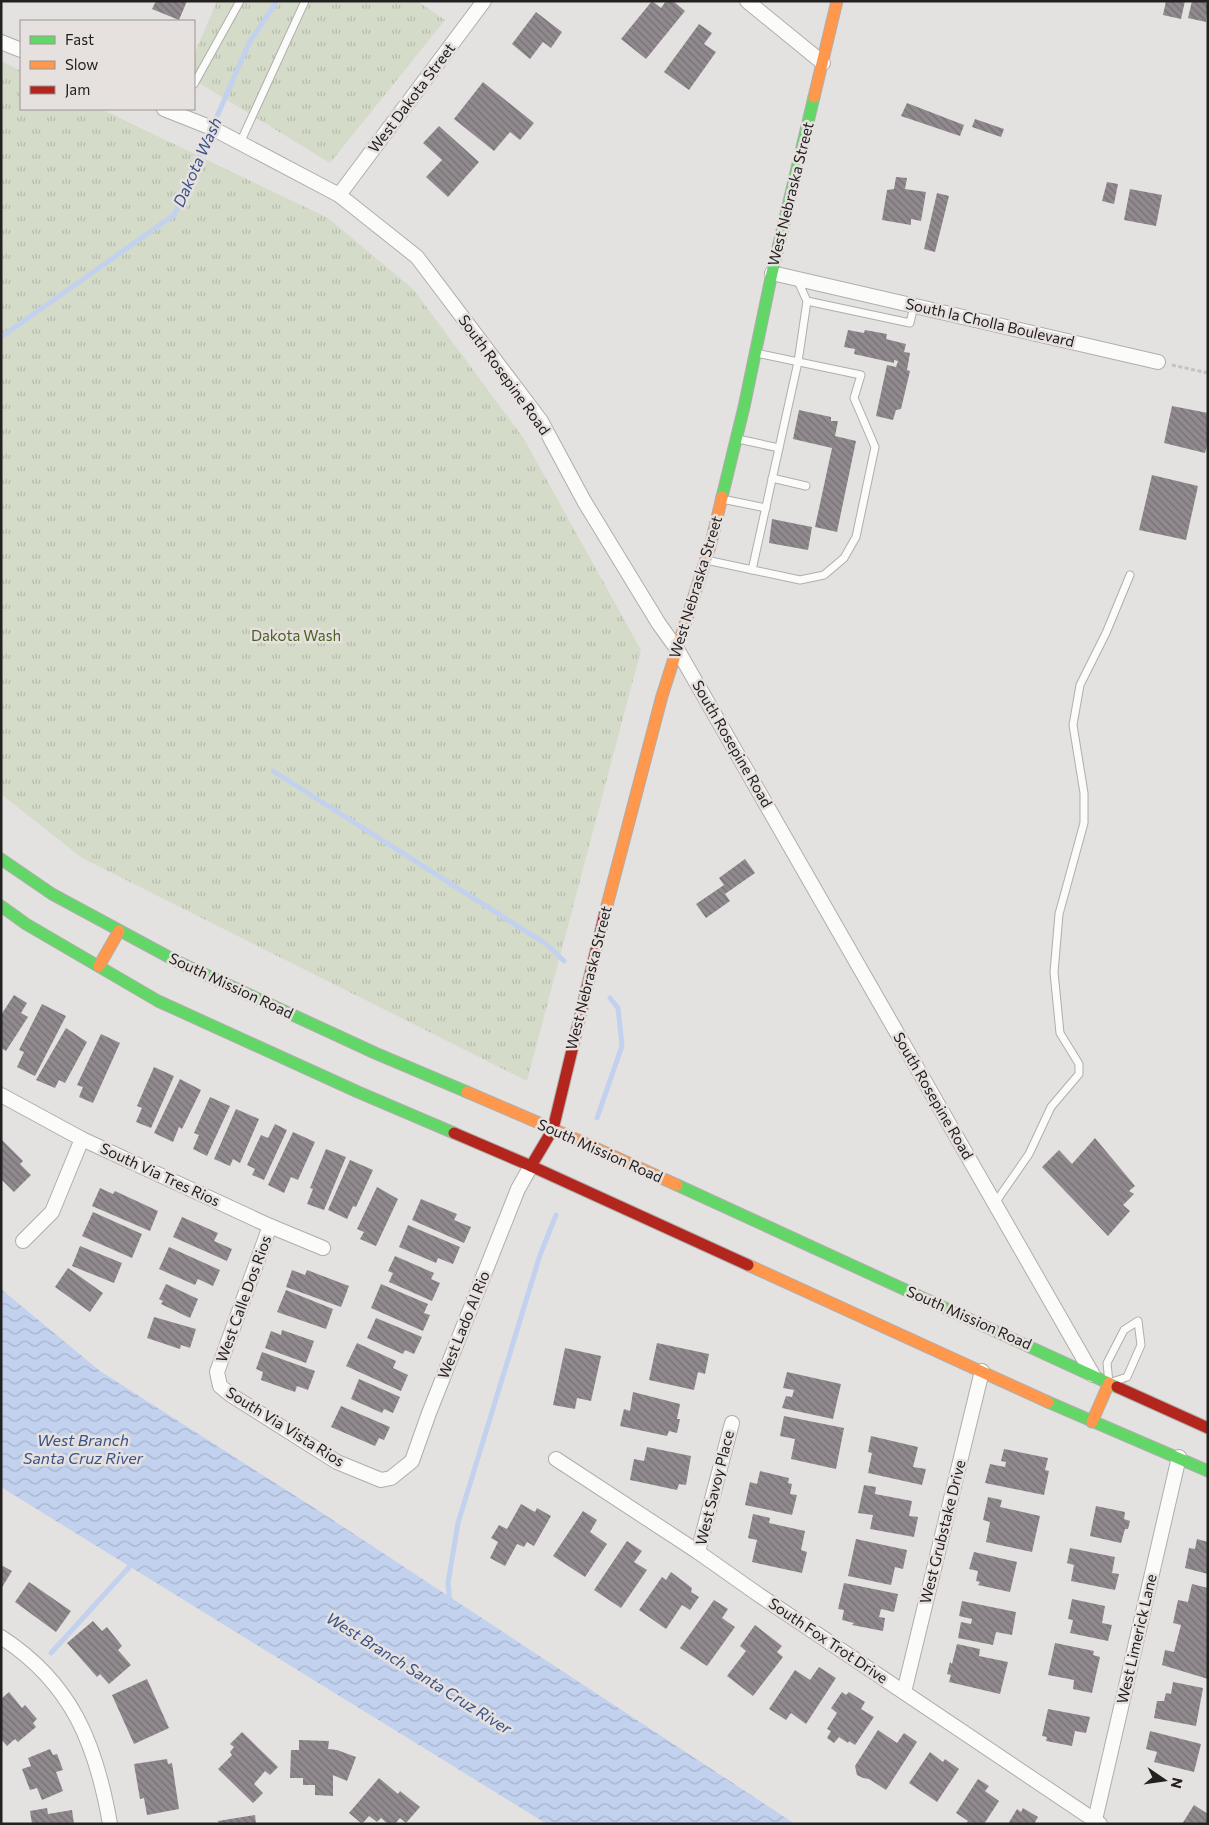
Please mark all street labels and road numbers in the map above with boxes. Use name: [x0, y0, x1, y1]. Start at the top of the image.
street label: West Dakota Street: [364, 39, 458, 156]
street label: West Nebraska Street: [763, 120, 817, 268]
street label: South la Cholla Boulevard: [904, 294, 1076, 350]
street label: South Rosepine Road: [455, 311, 554, 438]
street label: West Nebraska Street: [665, 513, 725, 660]
street label: South Rosepine Road: [689, 677, 777, 810]
street label: West Nebraska Street: [561, 904, 615, 1052]
street label: South Mission Road: [166, 948, 296, 1022]
street label: South Rosepine Road: [890, 1029, 978, 1162]
street label: South Mission Road: [535, 1114, 666, 1186]
street label: South Via Tres Rios: [98, 1138, 223, 1210]
street label: West Calle Dos Rios: [212, 1233, 274, 1365]
street label: West Lado Al Rio: [433, 1268, 493, 1381]
street label: South Mission Road: [904, 1281, 1035, 1353]
street label: South Via Vista Rios: [223, 1382, 348, 1470]
street label: West Savoy Place: [691, 1428, 737, 1547]
street label: West Grubstake Drive: [915, 1458, 969, 1606]
street label: West Limerick Lane: [1112, 1572, 1160, 1705]
street label: South Fox Trot Drive: [766, 1594, 892, 1687]

